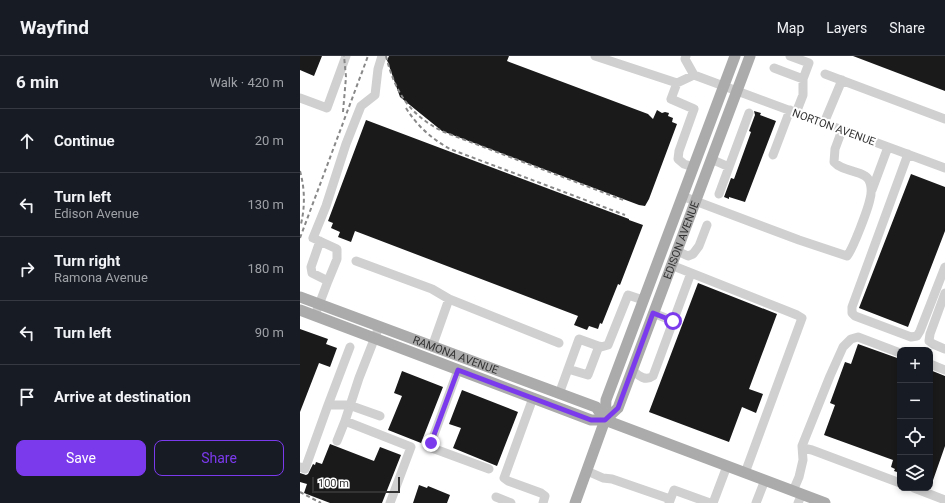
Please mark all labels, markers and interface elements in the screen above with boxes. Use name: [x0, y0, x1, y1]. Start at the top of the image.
text: Wayfind: [20, 16, 89, 39]
text: Map: [777, 20, 804, 36]
text: Layers: [826, 20, 867, 36]
text: Share: [889, 20, 925, 36]
text: 6 min: [16, 72, 59, 92]
text: Walk · 420 m: [209, 75, 284, 90]
street label: NORTON AVENUE: [790, 106, 877, 149]
icon: ahead: [16, 130, 38, 152]
text: Continue: [54, 132, 115, 150]
text: 20 m: [255, 133, 284, 148]
text: Turn left: [54, 188, 111, 206]
icon: left: [16, 194, 38, 216]
text: 130 m: [247, 197, 284, 212]
street label: EDISON AVENUE: [661, 199, 702, 281]
text: Edison Avenue: [54, 206, 139, 221]
text: Turn right: [54, 252, 120, 270]
icon: right: [16, 258, 38, 280]
text: 180 m: [247, 261, 284, 276]
text: Ramona Avenue: [54, 270, 148, 285]
route start: [664, 312, 682, 330]
icon: left: [16, 322, 38, 344]
text: Turn left: [54, 324, 111, 342]
text: 90 m: [255, 325, 284, 340]
street label: RAMONA AVENUE: [411, 333, 500, 377]
map controls: [897, 347, 933, 491]
button: +: [897, 347, 933, 383]
button: −: [897, 383, 933, 419]
icon: arrive: [16, 386, 38, 408]
text: Arrive at destination: [54, 388, 191, 406]
button: locate: [897, 419, 933, 455]
route end: [422, 434, 440, 452]
button: Save: [16, 440, 146, 476]
button: Share: [154, 440, 284, 476]
button: layers: [897, 455, 933, 491]
scale bar: [312, 475, 400, 494]
text: 100 m: [318, 477, 349, 490]

